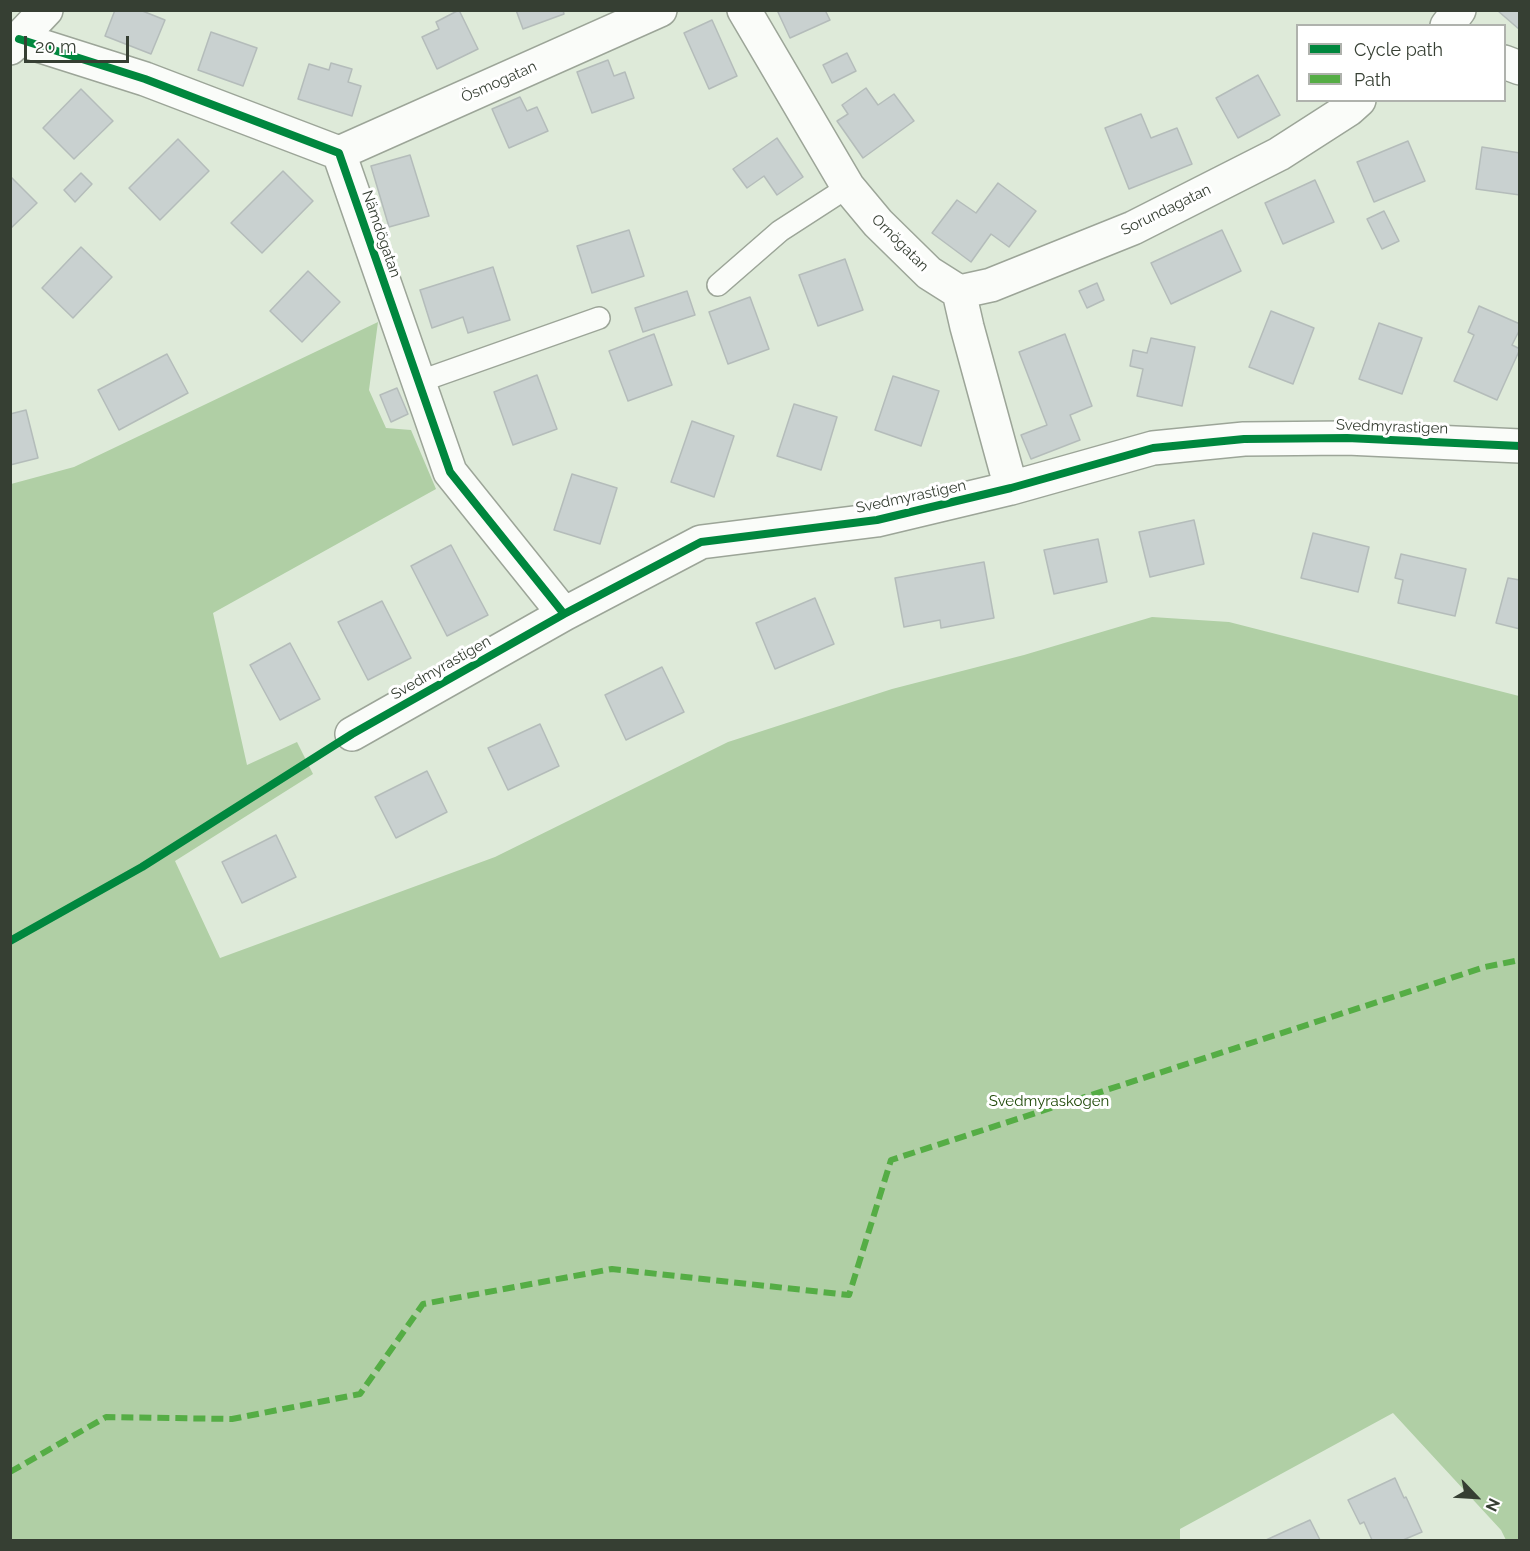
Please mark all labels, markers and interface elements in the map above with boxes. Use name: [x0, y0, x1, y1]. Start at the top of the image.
scale bar: [27, 24, 132, 62]
legend: [1296, 24, 1506, 102]
text: 20 m: [35, 36, 77, 57]
text: Cycle path: [1354, 39, 1443, 60]
street label: Ösmogatan: [459, 57, 539, 107]
text: Path: [1354, 69, 1391, 90]
street label: Sorundagatan: [1118, 180, 1214, 240]
street label: Nämdögatan: [358, 188, 404, 280]
street label: Ornögatan: [868, 211, 932, 275]
street label: Svedmyrastigen: [1336, 416, 1448, 438]
street label: Svedmyrastigen: [854, 477, 968, 517]
street label: Svedmyrastigen: [388, 632, 494, 704]
park label: Svedmyraskogen: [989, 1092, 1109, 1110]
north arrow: [1446, 1467, 1506, 1527]
text: N: [1482, 1495, 1504, 1514]

